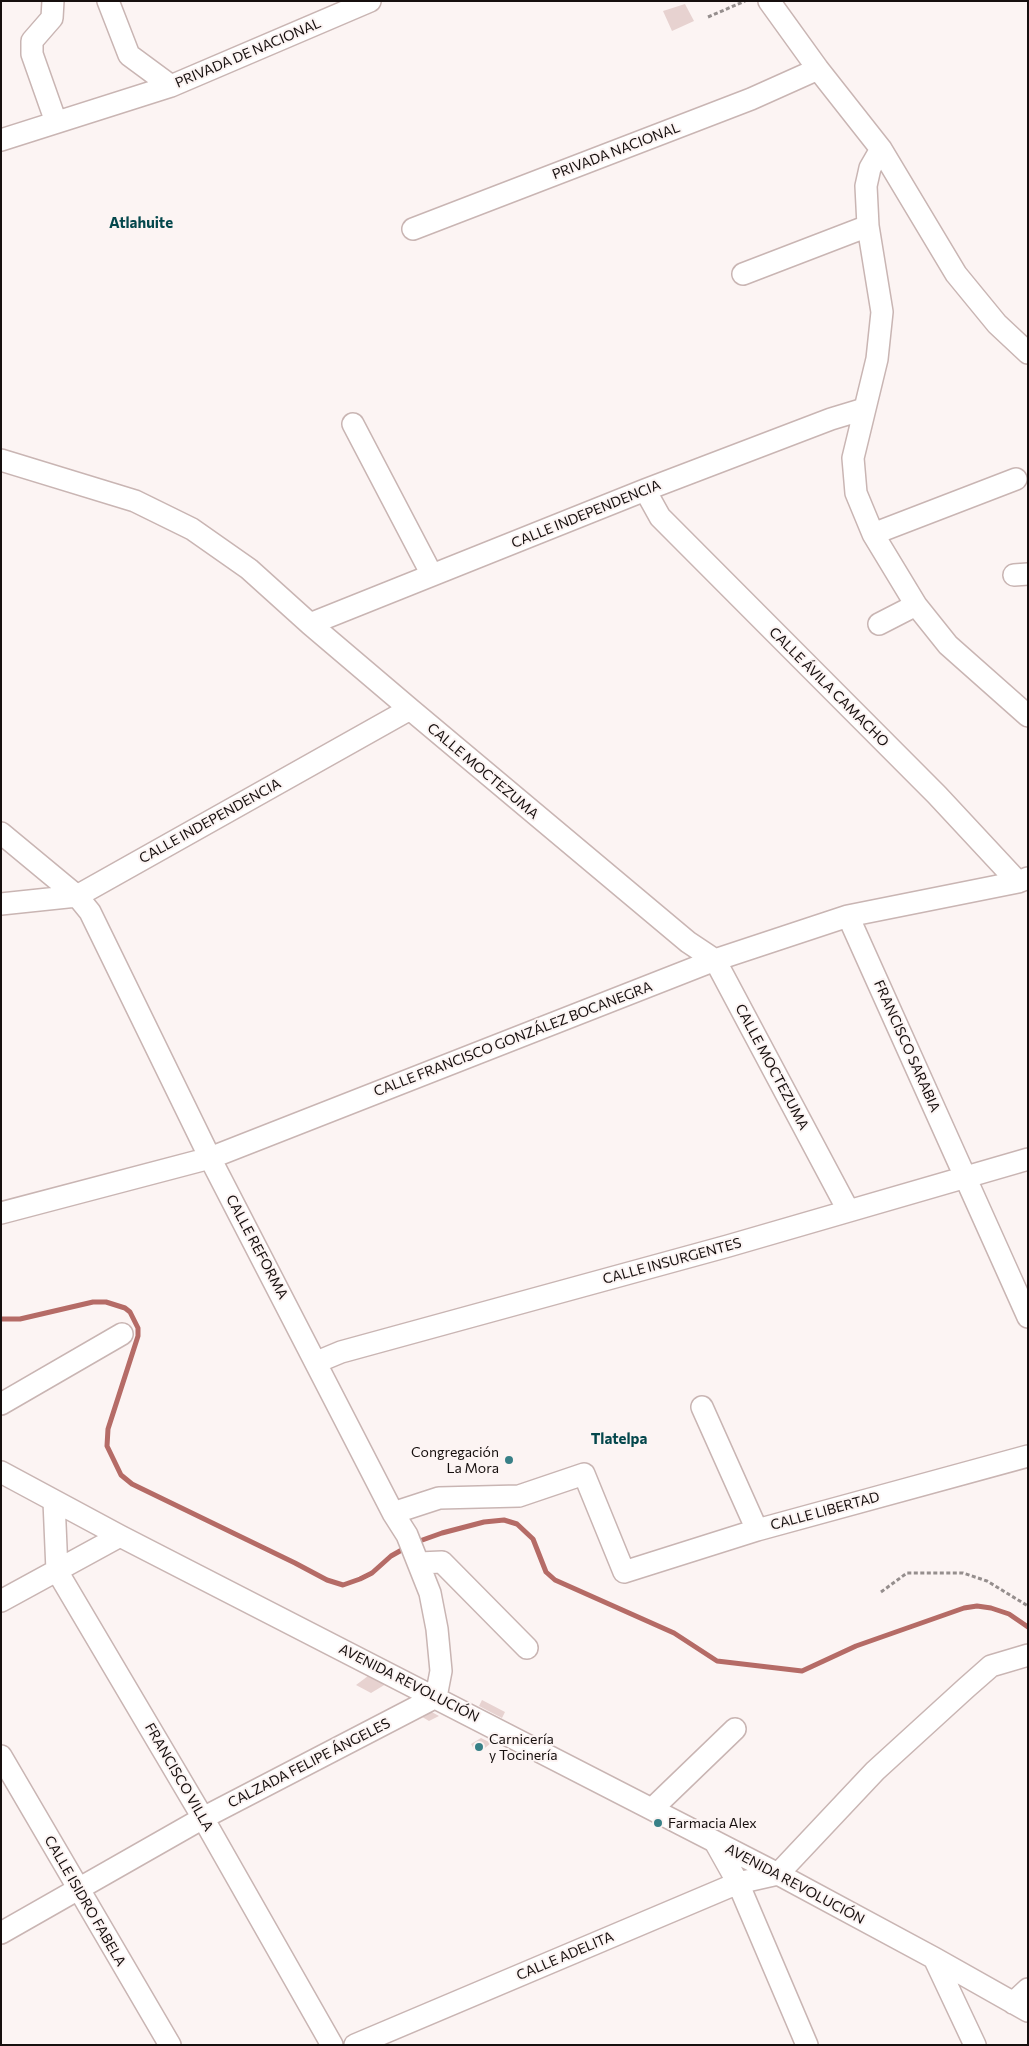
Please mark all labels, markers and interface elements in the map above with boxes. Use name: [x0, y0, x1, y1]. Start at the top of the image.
street label: PRIVADA DE NACIONAL: [173, 15, 323, 91]
street label: PRIVADA NACIONAL: [550, 119, 682, 183]
district label: Atlahuite: [109, 214, 173, 232]
street label: CALLE INDEPENDENCIA: [509, 476, 663, 552]
street label: CALLE ÁVILA CAMACHO: [766, 624, 892, 750]
street label: CALLE MOCTEZUMA: [424, 719, 542, 823]
street label: CALLE INDEPENDENCIA: [136, 775, 284, 867]
street label: FRANCISCO SARABIA: [870, 977, 944, 1115]
street label: CALLE FRANCISCO GONZÁLEZ BOCANEGRA: [371, 978, 655, 1100]
street label: CALLE MOCTEZUMA: [732, 1001, 812, 1133]
street label: CALLE REFORMA: [222, 1192, 292, 1302]
street label: CALLE INSURGENTES: [601, 1234, 743, 1288]
district label: Tlatelpa: [591, 1430, 647, 1448]
place label: Congregación La Mora: [411, 1444, 499, 1476]
marker: Congregación La Mora: [503, 1454, 515, 1466]
street label: CALLE LIBERTAD: [769, 1488, 881, 1534]
street label: AVENIDA REVOLUCIÓN: [336, 1640, 482, 1726]
street label: CALZADA FELIPE ÁNGELES: [225, 1715, 393, 1811]
street label: FRANCISCO VILLA: [141, 1720, 217, 1834]
place label: Carnicería y Tocinería: [489, 1731, 558, 1764]
marker: Carnicería y Tocinería: [473, 1741, 485, 1753]
place label: Farmacia Alex: [668, 1815, 757, 1831]
marker: Farmacia Alex: [652, 1817, 664, 1829]
street label: CALLE ISIDRO FABELA: [41, 1833, 129, 1969]
street label: AVENIDA REVOLUCIÓN: [722, 1840, 868, 1928]
street label: CALLE ADELITA: [514, 1928, 616, 1984]

